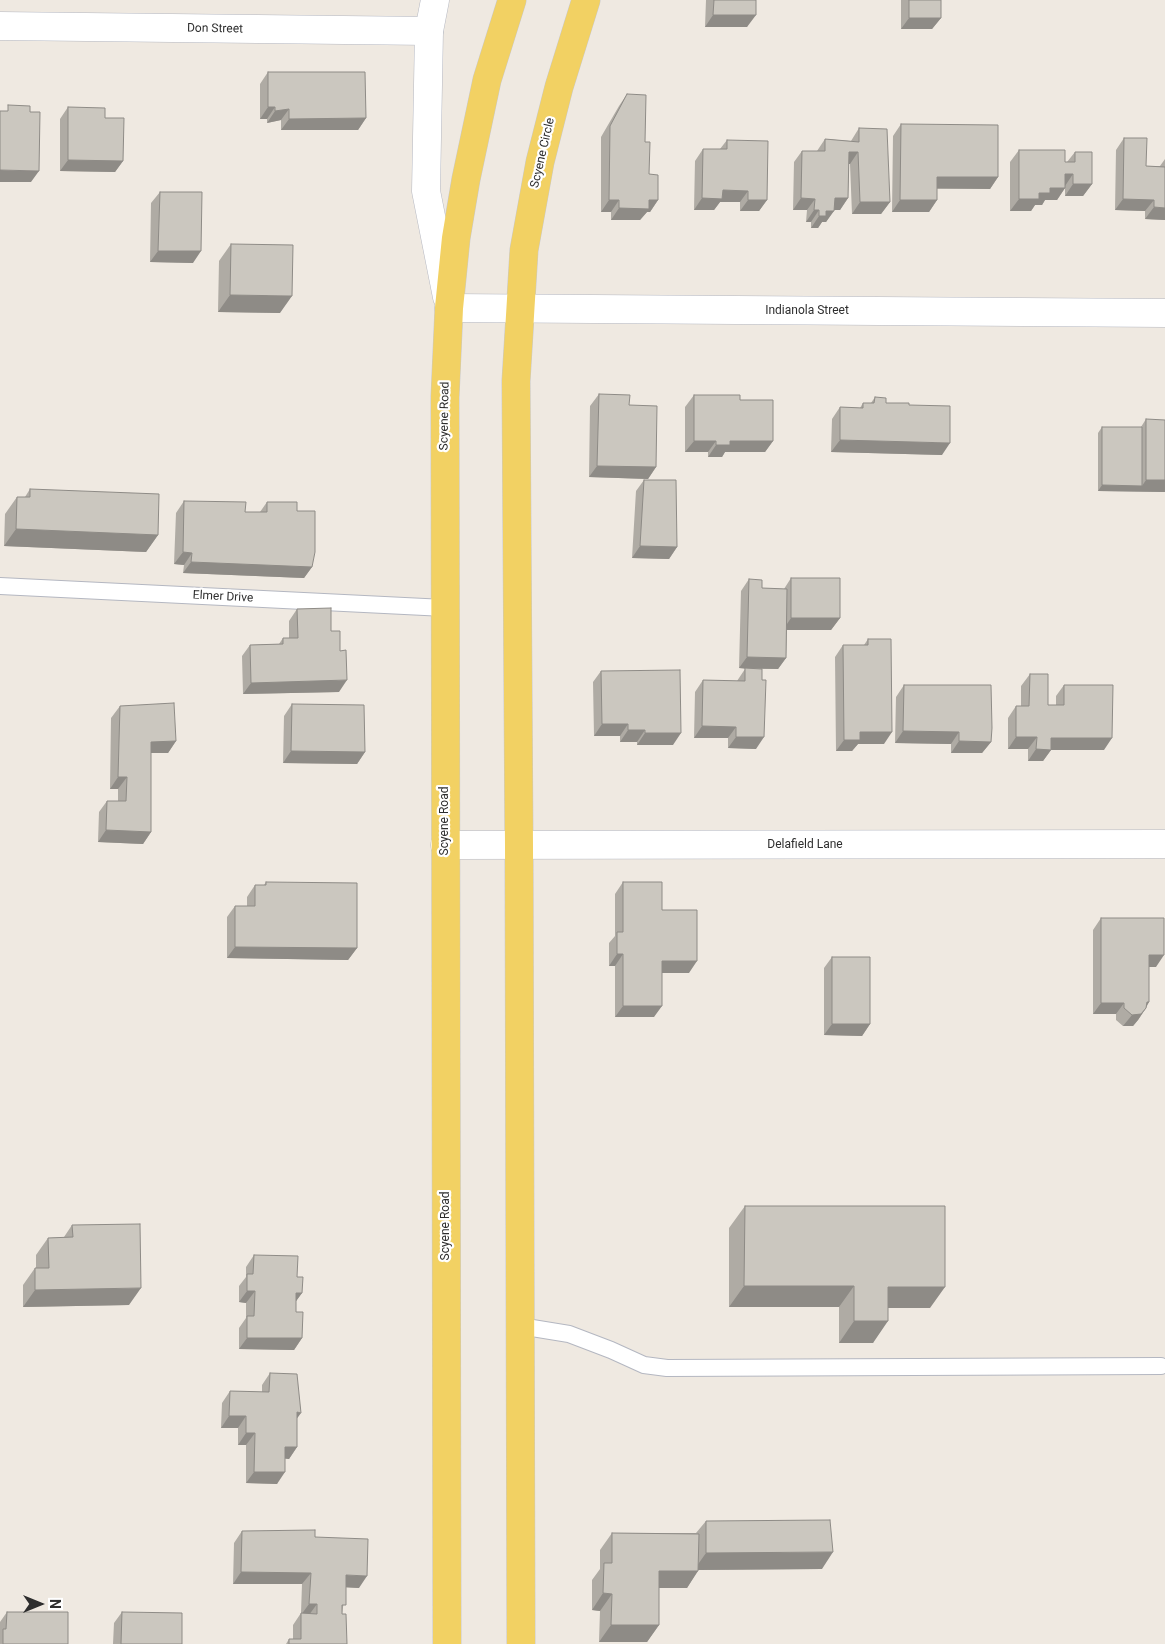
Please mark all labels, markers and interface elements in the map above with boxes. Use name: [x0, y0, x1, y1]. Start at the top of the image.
street label: Don Street: [187, 21, 243, 37]
street label: Scyene Circle: [528, 117, 558, 189]
street label: Indianola Street: [765, 304, 849, 318]
street label: Scyene Road: [437, 381, 453, 451]
street label: Elmer Drive: [192, 588, 254, 606]
street label: Scyene Road: [438, 787, 452, 855]
street label: Delafield Lane: [767, 838, 843, 852]
street label: Scyene Road: [439, 1192, 453, 1260]
north arrow: [15, 1579, 65, 1629]
text: N: [47, 1599, 63, 1609]

